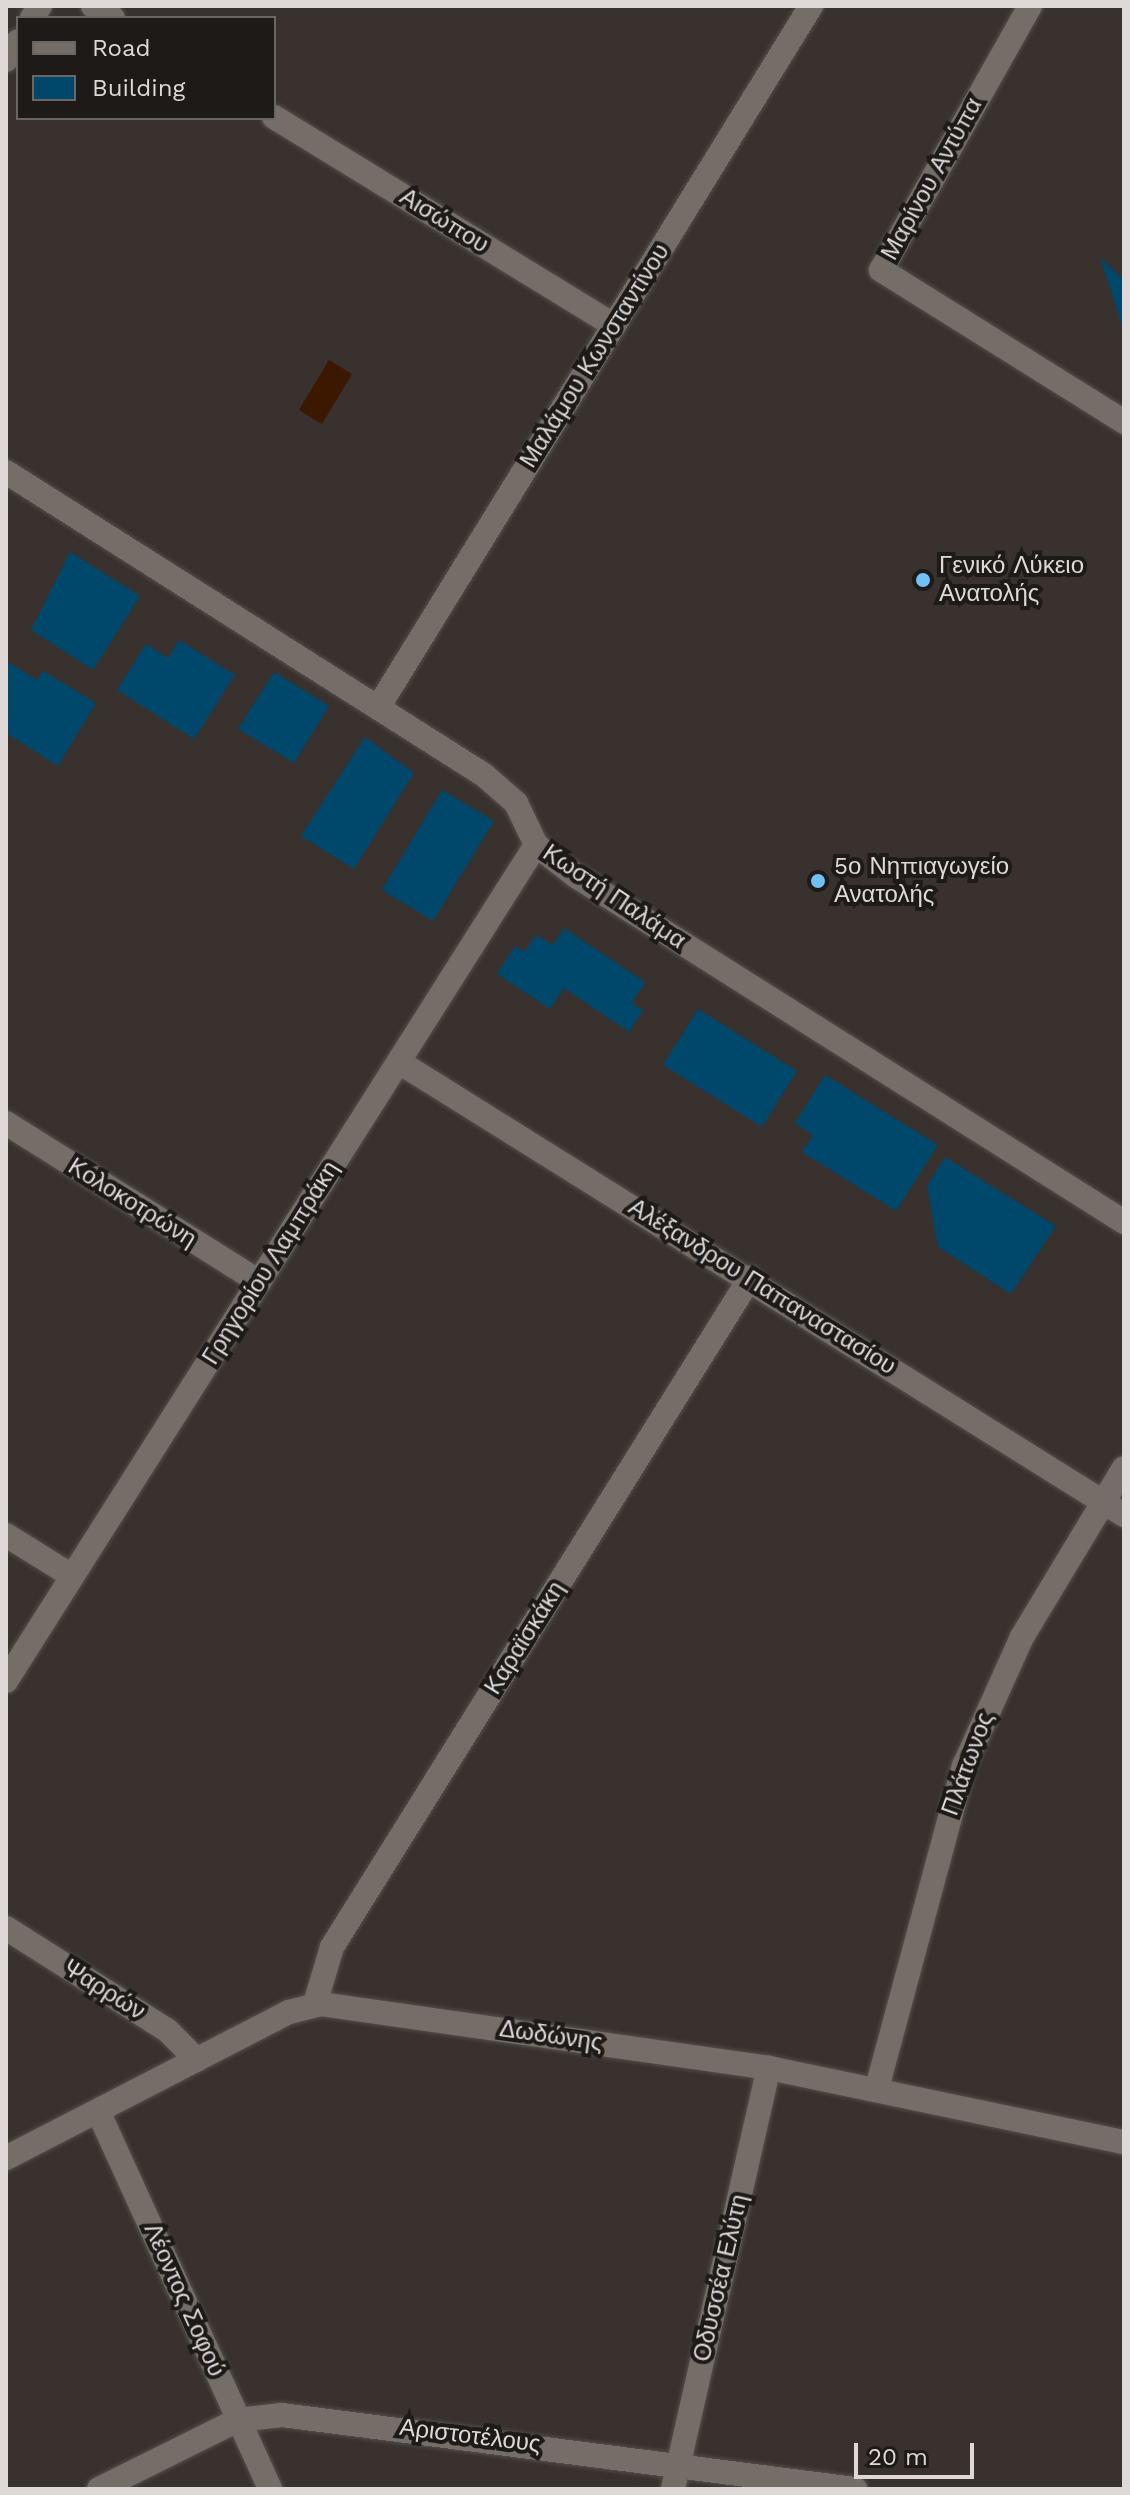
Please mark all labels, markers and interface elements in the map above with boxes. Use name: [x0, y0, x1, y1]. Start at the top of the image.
legend: [16, 16, 276, 120]
text: Road: [92, 34, 151, 62]
text: Building: [92, 74, 185, 102]
street label: Μαρίνου Αντύπα: [875, 93, 989, 265]
street label: Αισώπου: [394, 183, 494, 259]
street label: Μαλάμου Κωνσταντίνου: [514, 239, 676, 473]
place label: Γενικό Λύκειο Ανατολής: [939, 552, 1084, 608]
marker: Γενικό Λύκειο Ανατολής: [914, 571, 932, 589]
street label: Κωστή Παλάμα: [537, 839, 691, 955]
place label: 5ο Νηπιαγωγείο Ανατολής: [834, 853, 1009, 909]
marker: 5ο Νηπιαγωγείο Ανατολής: [809, 872, 827, 890]
street label: Κολοκοτρώνη: [63, 1152, 201, 1254]
street label: Γρηγορίου Λαμπράκη: [197, 1156, 345, 1370]
street label: Αλέξανδρου Παπαναστασίου: [623, 1193, 901, 1381]
street label: Καραϊσκάκη: [479, 1576, 571, 1700]
street label: Πλάτωνος: [936, 1709, 1000, 1819]
street label: Ψαρρών: [58, 1954, 150, 2026]
street label: Δωδώνης: [498, 2015, 604, 2057]
street label: Οδυσσέα Ελύτη: [688, 2191, 754, 2365]
street label: Λέοντος Σοφού: [137, 2219, 231, 2381]
street label: Αριστοτέλους: [398, 2413, 542, 2459]
scale bar: [858, 2427, 978, 2477]
text: 20 m: [868, 2443, 928, 2471]

